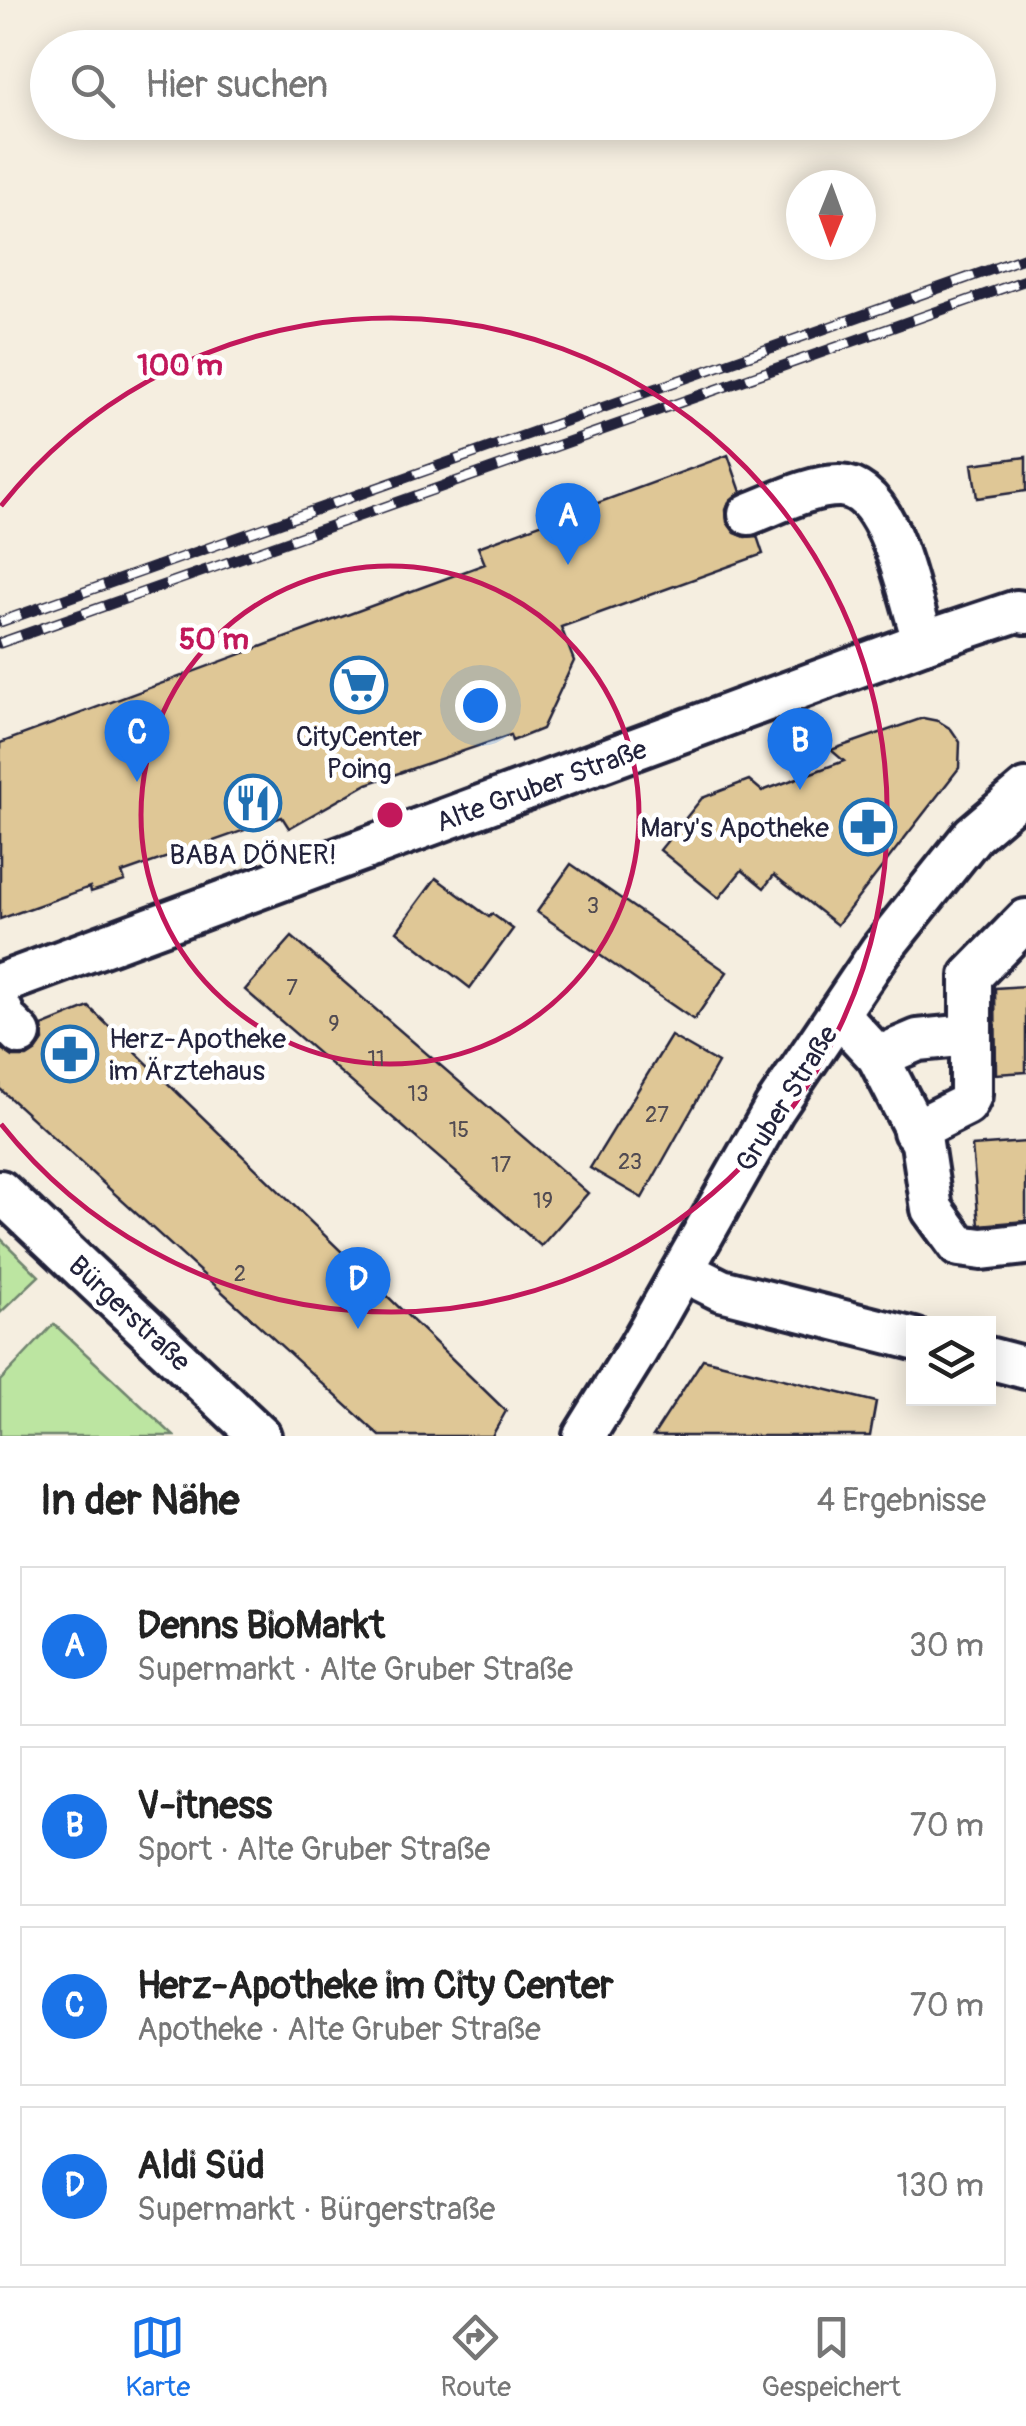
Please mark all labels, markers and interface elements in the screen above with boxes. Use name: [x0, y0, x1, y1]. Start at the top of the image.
search box: [30, 30, 996, 140]
icon: search: [65, 58, 120, 113]
text: Hier suchen: [145, 61, 328, 109]
north arrow: [786, 170, 876, 260]
text: 100 m: [137, 347, 223, 384]
pin: A: [536, 482, 600, 565]
text: 50 m: [179, 621, 249, 658]
supermarket icon: CityCenter Poing: [329, 655, 389, 715]
your location: [455, 680, 506, 731]
pin: C: [104, 700, 170, 782]
pin: B: [768, 708, 832, 790]
place label: CityCenter Poing: [296, 720, 422, 787]
street label: Alte Gruber Straße: [431, 732, 652, 841]
restaurant icon: BABA DÖNER!: [223, 773, 283, 833]
centre of rings: [372, 797, 408, 833]
pharmacy icon: Mary's Apotheke: [838, 797, 898, 857]
place label: Mary's Apotheke: [640, 811, 829, 846]
place label: BABA DÖNER!: [169, 838, 337, 873]
house number: 3: [587, 892, 599, 920]
house number: 7: [286, 974, 298, 1002]
house number: 9: [328, 1010, 340, 1038]
street label: Gruber Straße: [728, 1019, 846, 1178]
place label: Herz-Apotheke im Ärztehaus: [109, 1022, 286, 1089]
pharmacy icon: Herz-Apotheke im Ärztehaus: [40, 1024, 100, 1084]
house number: 11: [367, 1045, 385, 1073]
house number: 13: [408, 1080, 428, 1108]
house number: 27: [645, 1101, 669, 1129]
house number: 15: [449, 1116, 469, 1144]
house number: 23: [618, 1148, 642, 1176]
house number: 17: [491, 1151, 511, 1179]
house number: 19: [533, 1187, 553, 1215]
pin: D: [326, 1246, 390, 1329]
street label: Bürgerstraße: [61, 1249, 197, 1380]
house number: 2: [234, 1260, 246, 1288]
map controls: [906, 1316, 996, 1406]
button: layers: [906, 1316, 996, 1406]
text: In der Nähe: [40, 1475, 239, 1527]
text: 4 Ergebnisse: [817, 1481, 986, 1521]
text: Denns BioMarkt: [137, 1602, 385, 1650]
text: A: [64, 1626, 85, 1666]
text: 30 m: [909, 1626, 984, 1666]
text: Supermarkt · Alte Gruber Straße: [137, 1650, 573, 1690]
text: V-itness: [137, 1782, 272, 1830]
text: B: [65, 1806, 84, 1846]
text: 70 m: [910, 1806, 984, 1846]
text: Sport · Alte Gruber Straße: [137, 1830, 490, 1870]
text: Herz-Apotheke im City Center: [137, 1962, 614, 2010]
text: C: [65, 1986, 84, 2026]
text: 70 m: [910, 1986, 984, 2026]
text: Apotheke · Alte Gruber Straße: [137, 2010, 541, 2050]
text: Aldi Süd: [137, 2142, 265, 2190]
text: D: [64, 2166, 85, 2206]
text: 130 m: [896, 2166, 984, 2206]
text: Supermarkt · Bürgerstraße: [137, 2190, 495, 2230]
tab: Karte: [125, 2310, 190, 2405]
tab: Route: [441, 2310, 511, 2405]
tab: Gespeichert: [761, 2310, 901, 2405]

